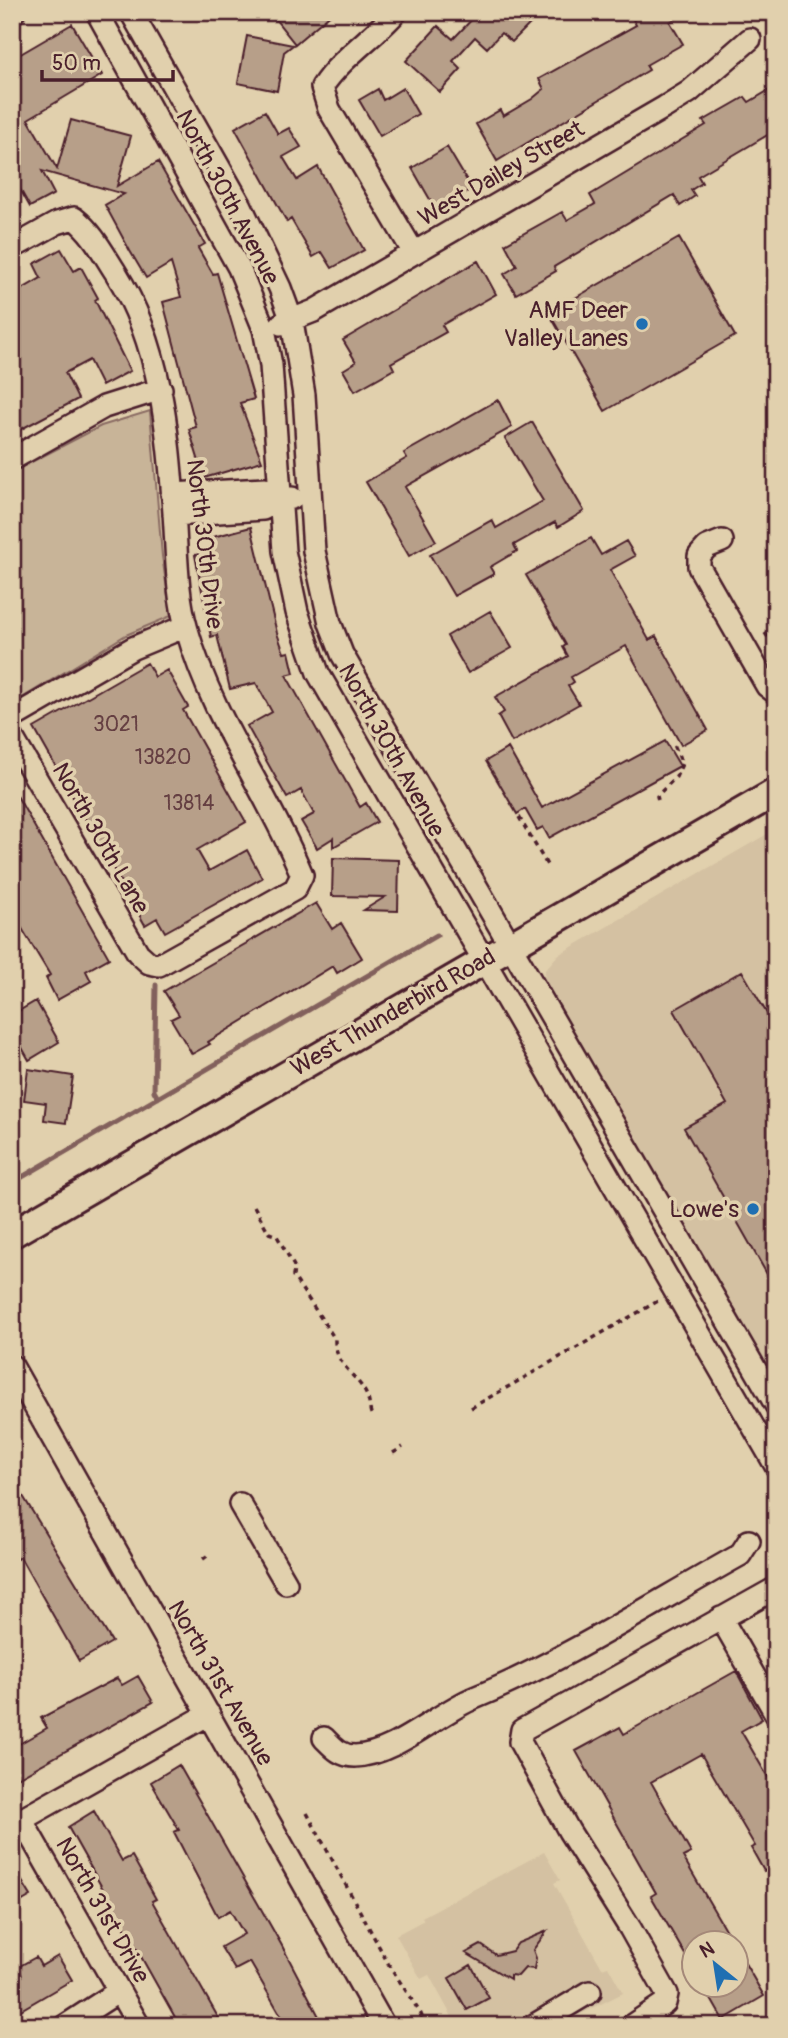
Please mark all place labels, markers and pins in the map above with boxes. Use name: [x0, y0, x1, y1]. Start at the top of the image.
place label: AMF Deer Valley Lanes: [504, 296, 628, 353]
marker: AMF Deer Valley Lanes: [634, 316, 650, 332]
place label: Lowe's: [669, 1195, 739, 1224]
marker: Lowe's: [745, 1201, 761, 1217]

